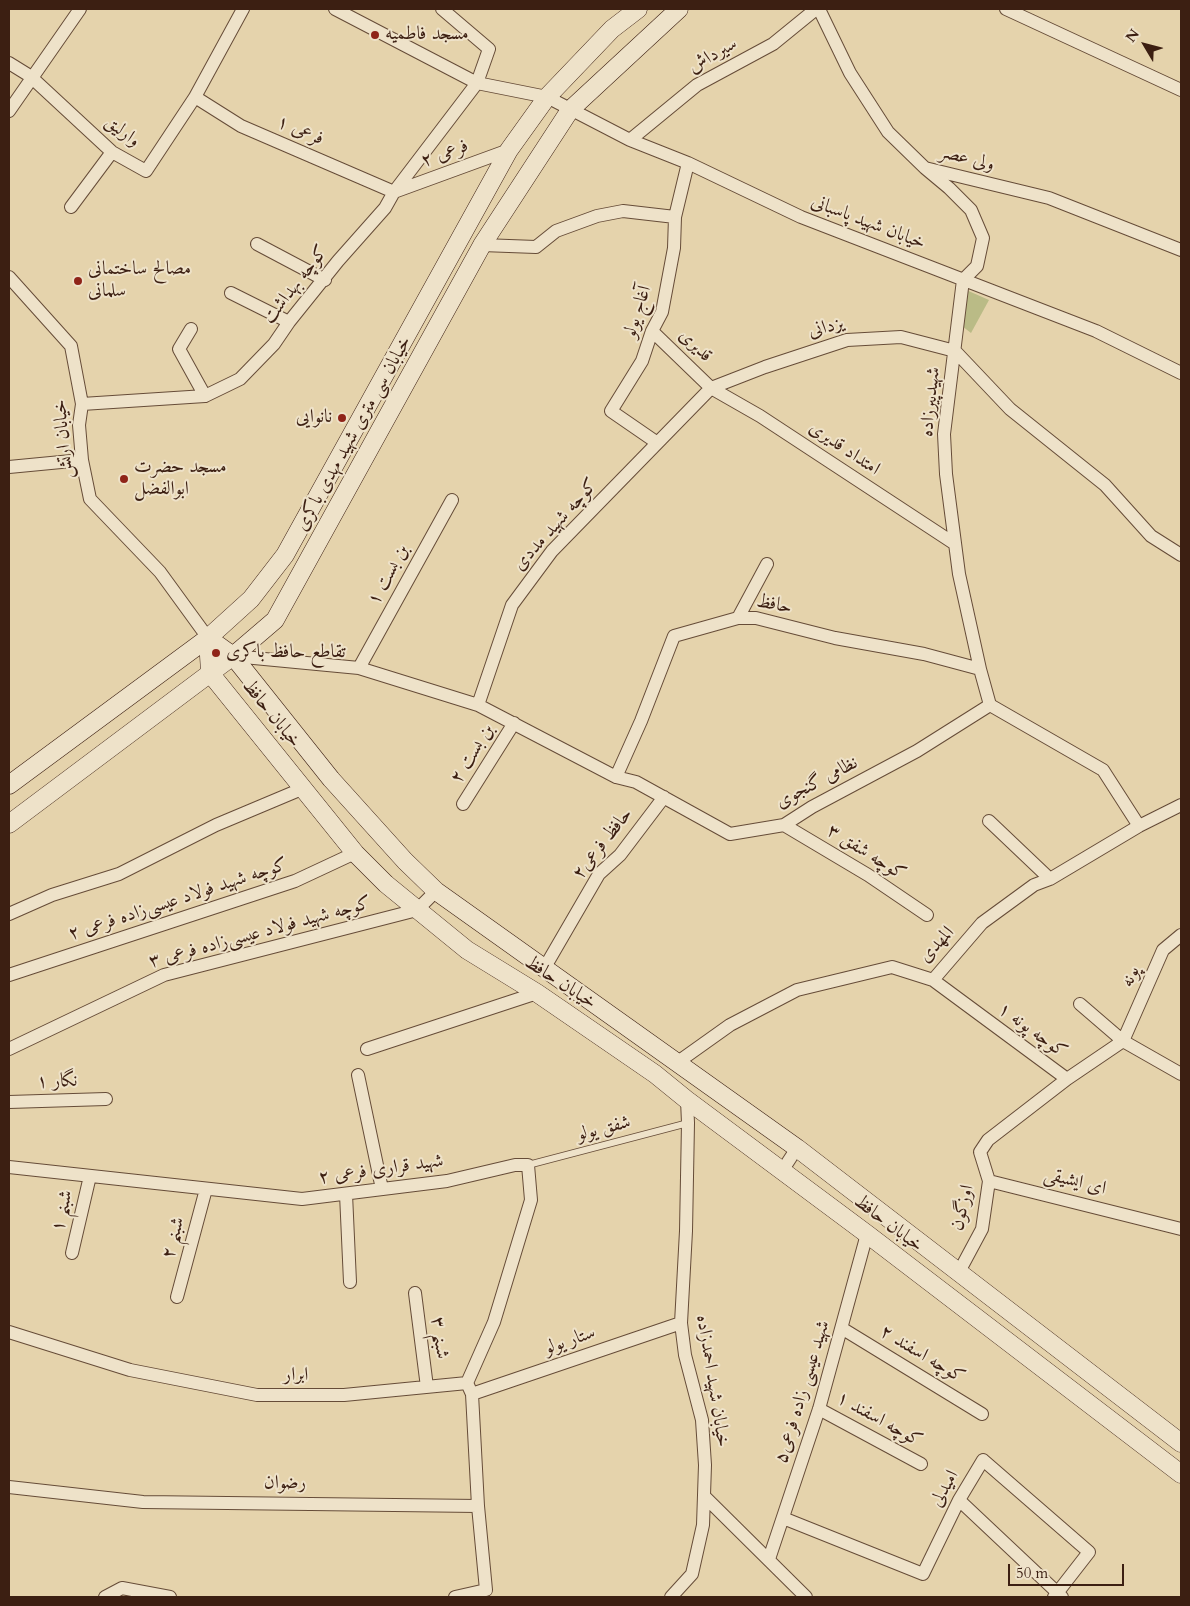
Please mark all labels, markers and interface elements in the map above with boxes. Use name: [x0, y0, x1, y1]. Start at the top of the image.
north arrow: [1120, 20, 1170, 70]
place label: مسجد فاطمیه: [385, 24, 469, 46]
text: N: [1121, 25, 1144, 46]
marker: مسجد فاطمیه: [369, 29, 381, 41]
street label: سیرداش: [684, 33, 742, 79]
street label: وارلیق: [100, 111, 144, 153]
street label: فرعی ۱: [273, 111, 327, 151]
street label: فرعی ۲: [418, 135, 472, 173]
street label: ولی عصر: [937, 141, 997, 177]
street label: خیابان شهید پاسبانی: [807, 191, 929, 255]
street label: کوچه بهداشت: [258, 241, 334, 329]
place label: مصالح ساختمانی سلمانی: [88, 259, 191, 303]
marker: مصالح ساختمانی سلمانی: [72, 275, 84, 287]
street label: آغاج یولو: [619, 283, 657, 341]
street label: یزدانی: [806, 312, 846, 344]
street label: قدیری: [673, 325, 717, 367]
street label: خیابان سی متری شهید مهدی باکری: [291, 333, 417, 535]
street label: شهیدپیرزاده: [916, 366, 946, 438]
street label: خیابان ارتش: [49, 398, 79, 480]
place label: نانوایی: [296, 407, 332, 429]
marker: نانوایی: [336, 412, 348, 424]
street label: امتداد قدیری: [804, 417, 884, 481]
place label: مسجد حضرت ابوالفضل: [134, 457, 227, 501]
marker: مسجد حضرت ابوالفضل: [118, 473, 130, 485]
street label: کوچه شهید مددی: [509, 474, 603, 576]
street label: بن بست ۱: [363, 541, 415, 609]
street label: حافظ: [754, 590, 794, 620]
place label: تقاطع حافظ باکری: [226, 642, 346, 664]
marker: تقاطع حافظ باکری: [210, 647, 222, 659]
street label: خیابان حافظ: [237, 675, 305, 753]
street label: بن بست ۲: [446, 720, 500, 788]
street label: نظامی گنجوی: [772, 752, 862, 814]
street label: حافظ فرعی۲: [568, 804, 638, 884]
street label: کوچه شفق ۳: [822, 820, 910, 886]
street label: کوچه شهید فولاد عیسی‌زاده فرعی ۲: [66, 854, 290, 946]
street label: کوچه شهید فولاد عیسی‌زاده فرعی ۳: [146, 892, 374, 974]
street label: المهدی: [914, 922, 960, 968]
street label: خیابان حافظ: [520, 951, 600, 1015]
street label: پونه: [1116, 963, 1146, 991]
street label: کوچه پونه ۱: [993, 998, 1071, 1064]
street label: نگار ۱: [36, 1070, 78, 1094]
street label: شفق یولو: [575, 1111, 633, 1147]
street label: شهید قراری فرعی ۲: [317, 1150, 445, 1190]
street label: ای ایشیقی: [1042, 1163, 1108, 1201]
street label: اوزگون: [946, 1183, 980, 1233]
street label: شبنم ۱: [47, 1188, 79, 1234]
street label: خیابان حافظ: [849, 1190, 927, 1258]
street label: شبنم ۲: [158, 1215, 190, 1261]
street label: خیابان شهید احمدزاده: [690, 1313, 734, 1449]
street label: شبنم ۳: [425, 1316, 453, 1360]
street label: شهید عیسی زاده فرعی۵: [770, 1318, 836, 1466]
street label: کوچه اسفند ۲: [876, 1321, 968, 1389]
street label: ستار یولو: [541, 1322, 599, 1360]
street label: ابرار: [284, 1365, 308, 1387]
street label: کوچه اسفند ۱: [832, 1387, 926, 1453]
street label: امیدلی: [926, 1467, 964, 1511]
street label: رضوان: [264, 1473, 306, 1495]
scale bar: [1010, 1554, 1126, 1586]
text: 50 m: [1016, 1563, 1048, 1583]

